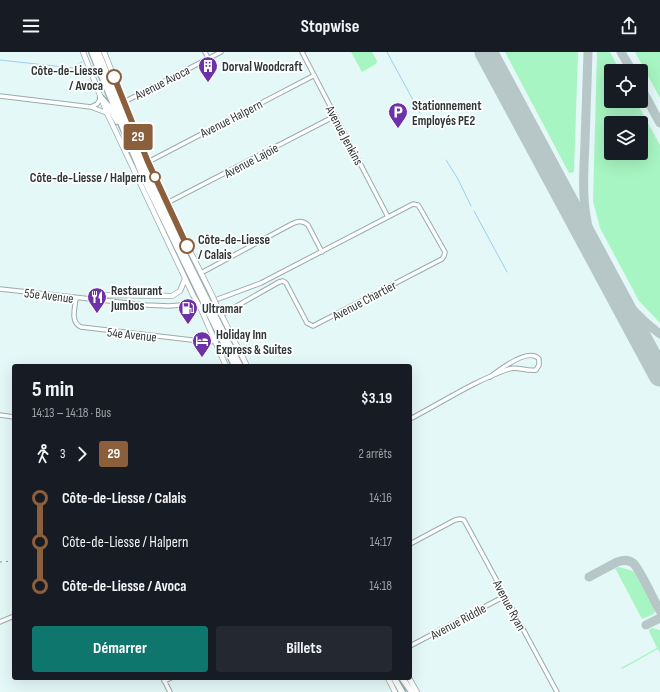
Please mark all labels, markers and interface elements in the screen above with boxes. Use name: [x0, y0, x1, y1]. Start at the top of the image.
icon: menu: [20, 15, 42, 37]
icon: share: [618, 15, 640, 37]
text: Stopwise: [301, 16, 359, 37]
building icon: Dorval Woodcraft: [197, 55, 219, 83]
place label: Dorval Woodcraft: [222, 59, 303, 75]
street label: Avenue Avoca: [131, 62, 193, 104]
place label: Côte-de-Liesse / Avoca: [31, 63, 103, 94]
map controls: [604, 64, 648, 160]
button: locate: [604, 64, 648, 108]
marker: Côte-de-Liesse / Avoca: [106, 69, 122, 85]
street label: Avenue Halpern: [197, 96, 265, 142]
place label: Stationnement Employés PE2: [412, 98, 482, 129]
parking icon: Stationnement Employés PE2: [387, 101, 409, 129]
street label: Avenue Jenkins: [321, 102, 367, 168]
button: layers: [604, 116, 648, 160]
line badge: 29: [120, 124, 156, 150]
text: 29: [132, 128, 144, 145]
street label: Avenue Lajoie: [221, 140, 281, 182]
place label: Côte-de-Liesse / Halpern: [30, 170, 146, 186]
marker: Côte-de-Liesse / Halpern: [149, 171, 161, 183]
place label: Côte-de-Liesse / Calais: [198, 232, 270, 263]
marker: Côte-de-Liesse / Calais: [179, 238, 195, 254]
street label: Avenue Chartier: [329, 277, 399, 325]
place label: Restaurant Jumbos: [110, 283, 163, 314]
street label: 55e Avenue: [23, 285, 74, 307]
restaurant icon: Restaurant Jumbos: [86, 286, 108, 314]
fuel station icon: Ultramar: [177, 297, 199, 325]
place label: Ultramar: [202, 301, 243, 317]
street label: 54e Avenue: [106, 324, 157, 346]
place label: Holiday Inn Express & Suites: [216, 327, 292, 358]
hotel icon: Holiday Inn Express & Suites: [191, 330, 213, 358]
text: 5 min: [32, 376, 74, 403]
text: $3.19: [361, 389, 392, 408]
text: 14:13 – 14:18 · Bus: [32, 405, 111, 421]
icon: walk: [32, 443, 54, 465]
icon: forward: [71, 443, 93, 465]
text: 29: [107, 445, 120, 462]
text: 3: [60, 446, 65, 462]
text: 2 arrêts: [359, 446, 392, 462]
text: Côte-de-Liesse / Calais: [62, 489, 186, 508]
text: 14:16: [369, 490, 392, 506]
text: Côte-de-Liesse / Halpern: [62, 533, 188, 552]
text: 14:17: [370, 534, 392, 550]
text: Côte-de-Liesse / Avoca: [62, 577, 186, 596]
street label: Avenue Ryan: [489, 577, 529, 634]
text: 14:18: [369, 578, 392, 594]
street label: Avenue Riddle: [427, 601, 489, 644]
button: Démarrer: [32, 626, 208, 672]
button: Billets: [216, 626, 392, 672]

